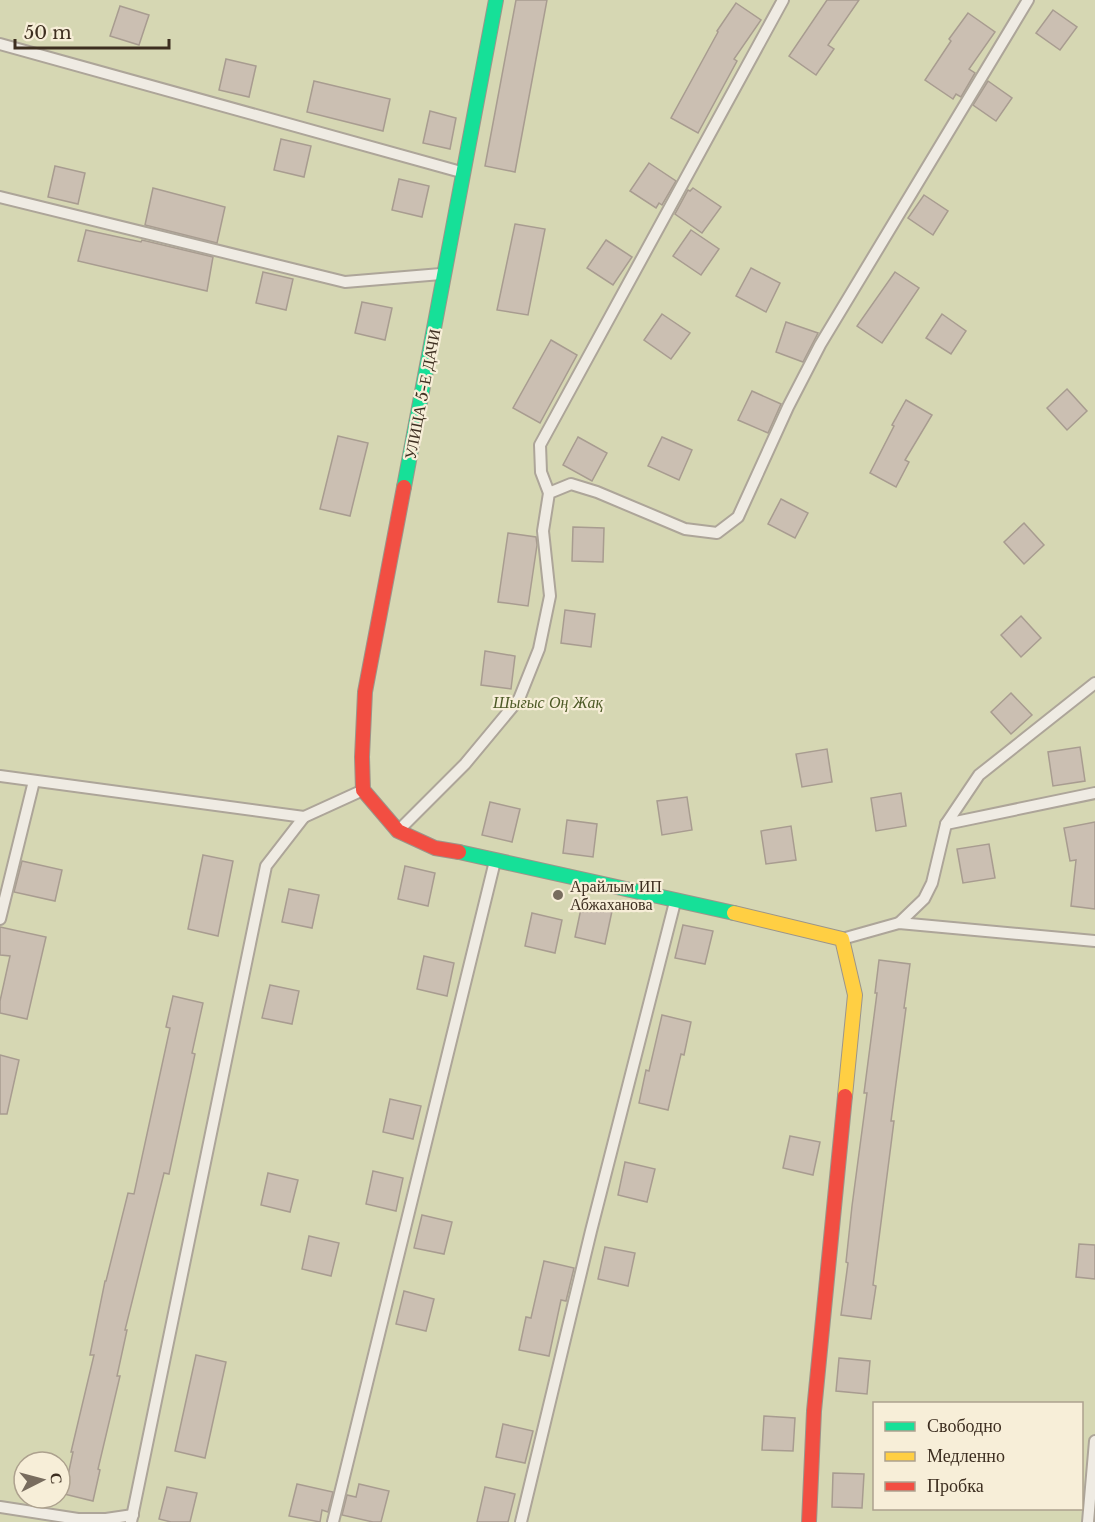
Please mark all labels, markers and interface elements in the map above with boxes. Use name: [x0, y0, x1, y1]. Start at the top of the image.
scale bar: [15, 12, 170, 50]
text: 50 m: [24, 22, 72, 44]
street label: УЛИЦА 5-Е ДАЧИ: [400, 327, 445, 461]
park label: Шығыс Оң Жақ: [492, 692, 604, 712]
place label: Арайлым ИП Абжаханова: [570, 876, 662, 914]
marker: Арайлым ИП Абжаханова: [551, 888, 565, 902]
legend: [873, 1402, 1083, 1510]
text: Свободно: [927, 1415, 1002, 1437]
text: Медленно: [927, 1445, 1005, 1467]
north arrow: [12, 1450, 72, 1510]
text: С: [46, 1472, 67, 1485]
text: Пробка: [927, 1475, 984, 1497]

